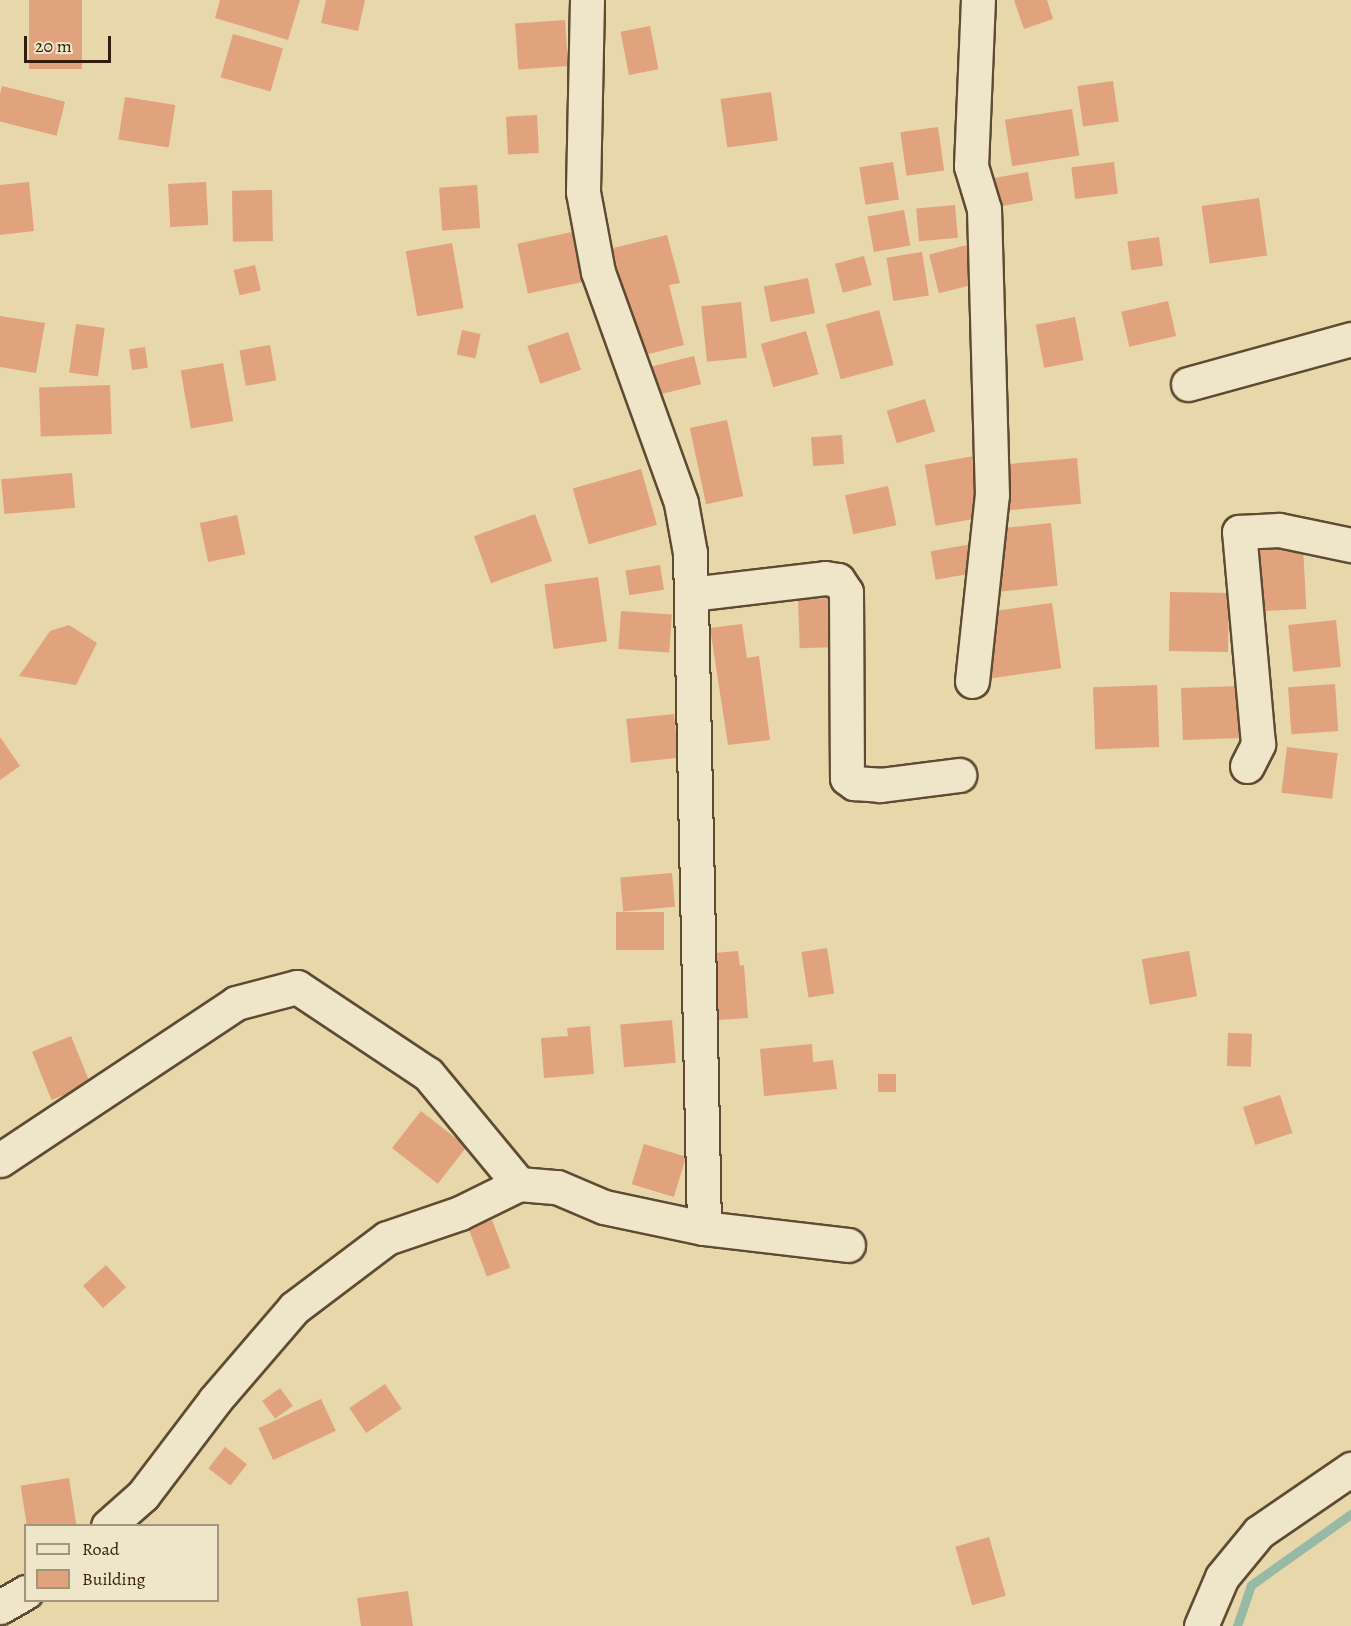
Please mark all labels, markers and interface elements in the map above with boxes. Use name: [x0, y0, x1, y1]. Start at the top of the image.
scale bar: [27, 24, 114, 62]
text: 20 m: [35, 34, 72, 58]
legend: [24, 1524, 219, 1602]
text: Road: [82, 1537, 119, 1561]
text: Building: [82, 1567, 146, 1591]

